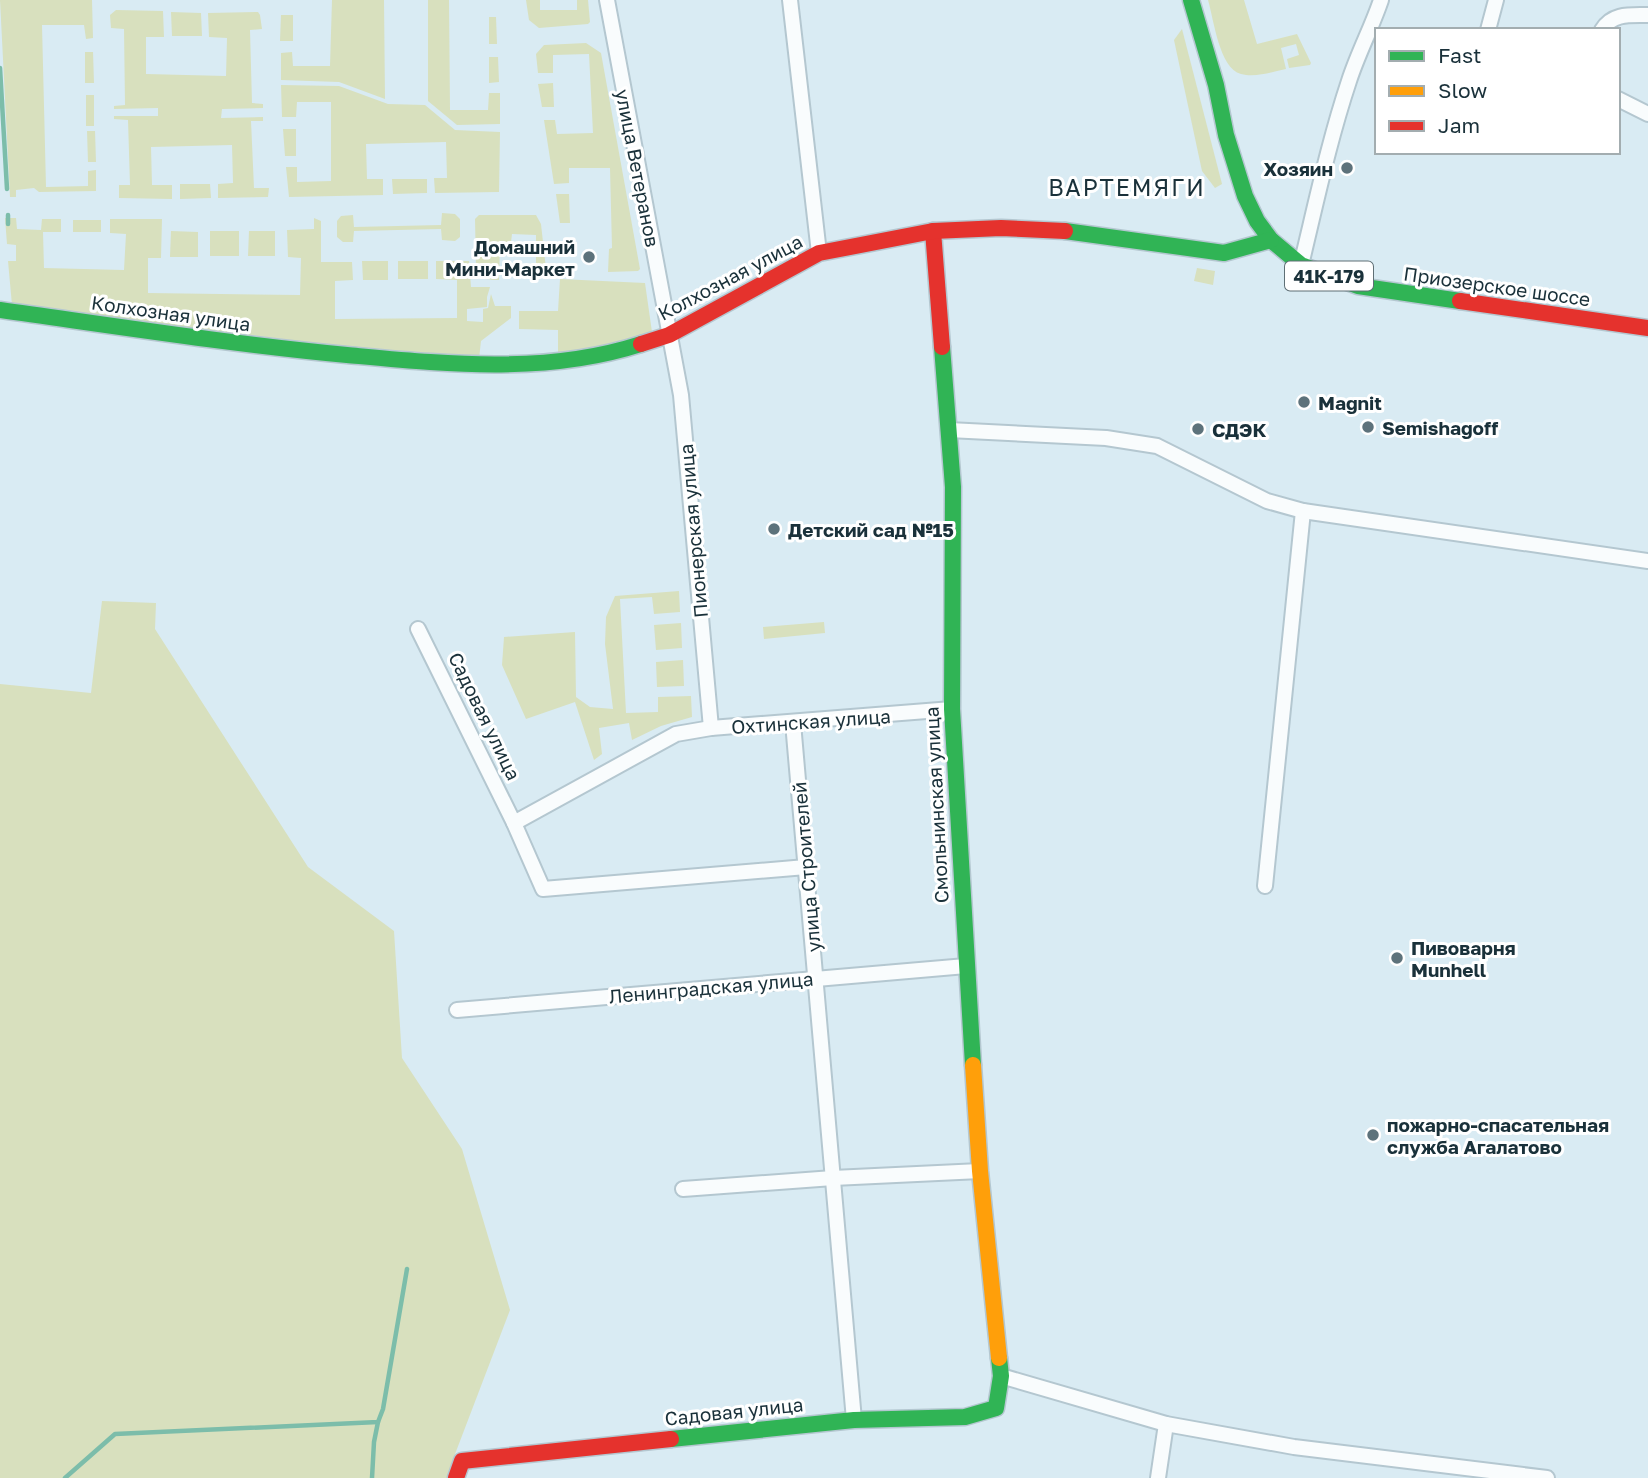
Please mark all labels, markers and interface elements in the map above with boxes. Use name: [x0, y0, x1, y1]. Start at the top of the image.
legend: [1375, 28, 1620, 154]
text: Fast: [1438, 42, 1481, 68]
text: Slow: [1438, 77, 1487, 103]
street label: улица Ветеранов: [611, 87, 665, 249]
text: Jam: [1438, 112, 1480, 138]
place label: Хозяин: [1263, 157, 1333, 180]
marker: Хозяин: [1339, 160, 1355, 176]
district label: ВАРТЕМЯГИ: [1048, 173, 1206, 201]
street label: Колхозная улица: [654, 229, 806, 325]
place label: Домашний Мини-Маркет: [445, 235, 575, 280]
marker: Домашний Мини-Маркет: [581, 249, 597, 265]
road number: 41К-179: [1285, 262, 1373, 290]
street label: Приозерское шоссе: [1402, 262, 1592, 310]
street label: Колхозная улица: [90, 290, 252, 336]
place label: Magnit: [1318, 391, 1382, 414]
marker: Magnit: [1296, 394, 1312, 410]
place label: Semishagoff: [1382, 416, 1498, 439]
place label: СДЭК: [1212, 418, 1267, 441]
marker: Semishagoff: [1360, 419, 1376, 435]
marker: СДЭК: [1190, 421, 1206, 437]
street label: Пионерская улица: [674, 443, 712, 619]
place label: Детский сад №15: [788, 518, 954, 541]
marker: Детский сад №15: [766, 521, 782, 537]
street label: Садовая улица: [444, 648, 526, 784]
street label: Охтинская улица: [730, 704, 892, 738]
street label: Смольнинская улица: [919, 706, 953, 904]
street label: улица Строителей: [787, 781, 825, 953]
place label: Пивоварня Munhell: [1411, 936, 1516, 981]
marker: Пивоварня Munhell: [1389, 950, 1405, 966]
street label: Ленинградская улица: [608, 967, 814, 1007]
place label: пожарно-спасательная служба Агалатово: [1387, 1113, 1609, 1158]
marker: пожарно-спасательная служба Агалатово: [1365, 1127, 1381, 1143]
street label: Садовая улица: [664, 1392, 804, 1430]

